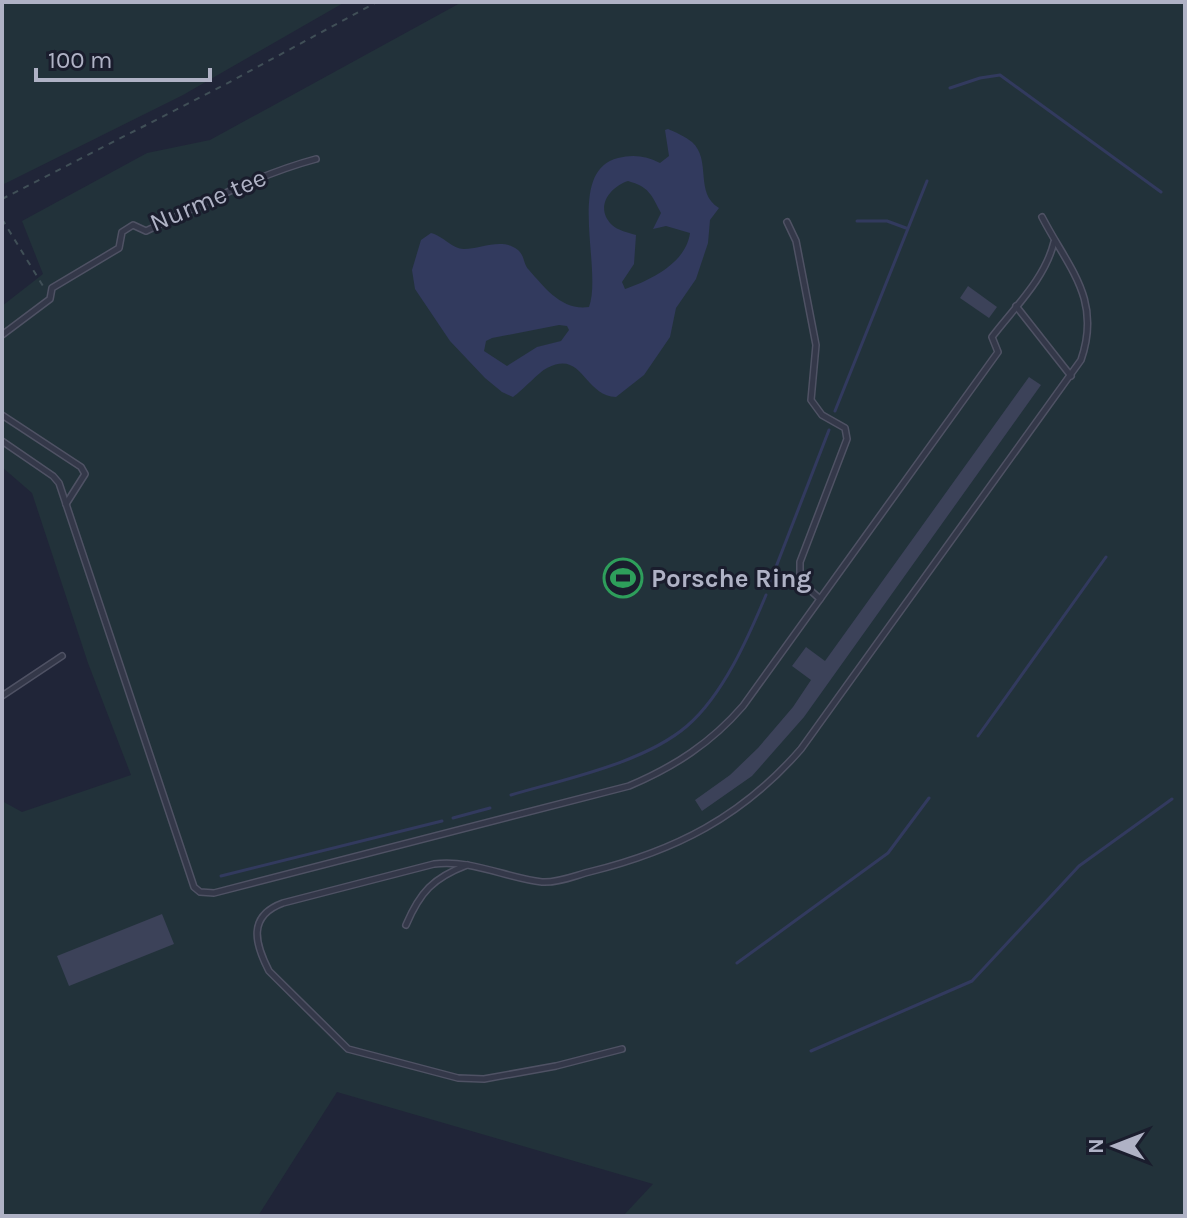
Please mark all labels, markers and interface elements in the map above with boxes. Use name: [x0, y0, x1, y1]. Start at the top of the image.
scale bar: [36, 32, 210, 82]
text: 100 m: [48, 46, 113, 74]
street label: Nurme tee: [145, 162, 271, 238]
sports icon: Porsche Ring: [602, 557, 644, 599]
place label: Porsche Ring: [651, 563, 812, 594]
north arrow: [1075, 1106, 1155, 1186]
text: N: [1083, 1138, 1109, 1154]

